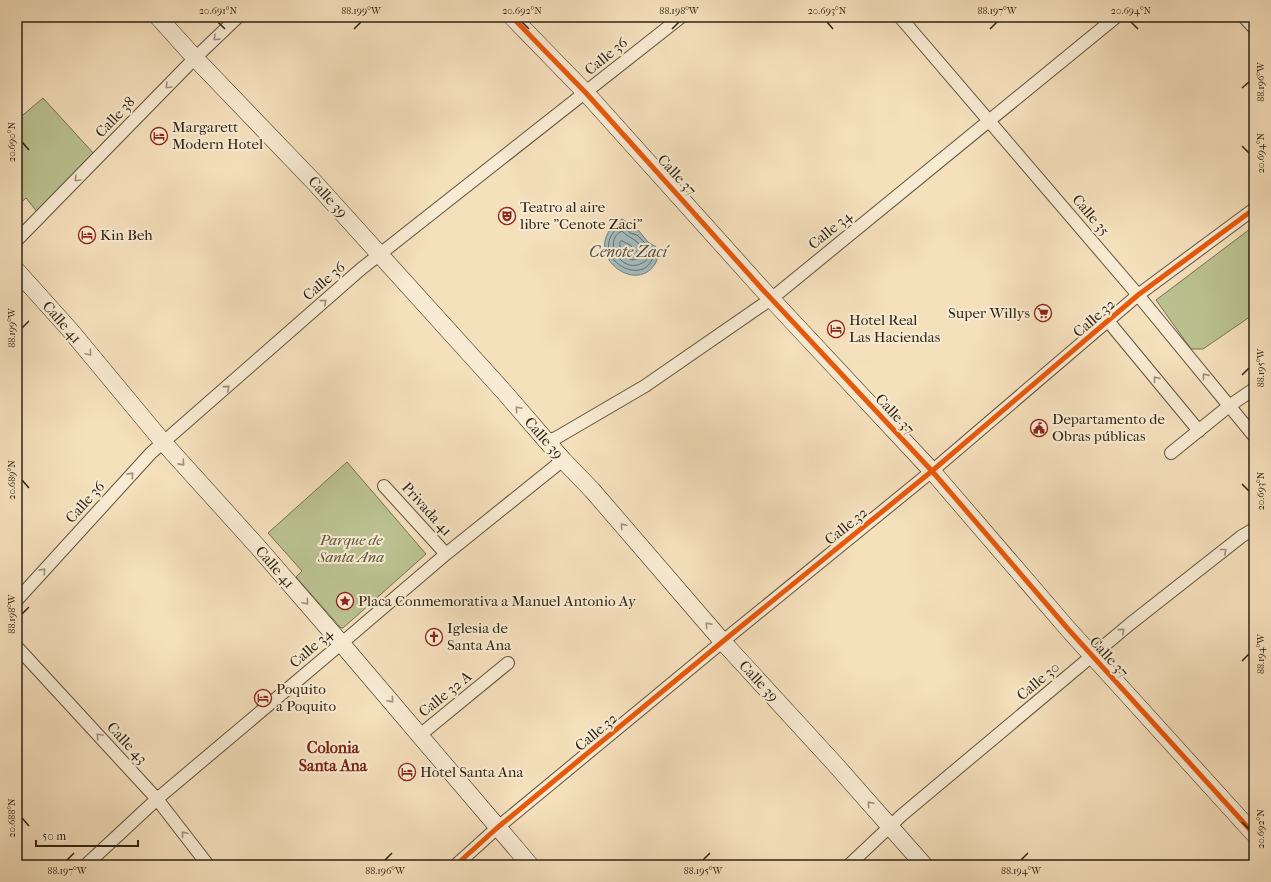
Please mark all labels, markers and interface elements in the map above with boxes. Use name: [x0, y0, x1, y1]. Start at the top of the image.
text: 20.691°N: [199, 5, 237, 17]
text: 88.199°W: [341, 5, 382, 17]
text: 20.692°N: [502, 5, 542, 17]
text: 88.198°W: [659, 5, 700, 17]
text: 20.693°N: [808, 5, 847, 17]
text: 88.197°W: [977, 5, 1018, 17]
text: 20.694°N: [1111, 5, 1152, 17]
one-way arrow: [213, 33, 221, 40]
street label: Calle 36: [581, 33, 632, 79]
text: 88.196°W: [1255, 61, 1267, 102]
one-way arrow: [165, 81, 172, 89]
street label: Calle 38: [91, 93, 139, 141]
place label: Margarett Modern Hotel: [172, 118, 263, 153]
text: 20.690°N: [6, 122, 18, 162]
hotel icon: Margarett Modern Hotel: [149, 126, 169, 146]
text: 20.694°N: [1255, 132, 1267, 173]
street label: Calle 37: [654, 151, 700, 199]
street label: Calle 39: [305, 172, 351, 222]
one-way arrow: [74, 174, 82, 182]
street label: Calle 35: [1069, 191, 1113, 239]
place label: Teatro al aire libre "Cenote Zaci": [519, 198, 643, 233]
theatre icon: Teatro al aire libre "Cenote Zaci": [497, 206, 517, 226]
street label: Calle 34: [805, 206, 856, 253]
hotel icon: Kin Beh: [77, 225, 97, 245]
place label: Kin Beh: [100, 226, 153, 244]
water label: Cenote Zací: [589, 242, 670, 261]
street label: Calle 36: [299, 257, 349, 304]
street label: Calle 32: [1069, 295, 1119, 341]
street label: Calle 41: [39, 297, 85, 347]
one-way arrow: [319, 299, 327, 306]
supermarket icon: Super Willys: [1033, 303, 1053, 323]
place label: Super Willys: [948, 304, 1030, 322]
text: 88.199°W: [6, 307, 18, 348]
place label: Hotel Real Las Haciendas: [849, 311, 941, 346]
hotel icon: Hotel Real Las Haciendas: [826, 319, 846, 339]
one-way arrow: [85, 348, 92, 356]
text: 88.195°W: [1255, 348, 1267, 387]
one-way arrow: [1202, 374, 1209, 381]
one-way arrow: [1154, 377, 1161, 384]
one-way arrow: [222, 385, 229, 392]
street label: Calle 37: [872, 390, 918, 438]
one-way arrow: [516, 406, 523, 413]
place label: Departamento de Obras públicas: [1052, 410, 1165, 445]
street label: Calle 39: [521, 413, 567, 463]
public building icon: Departamento de Obras públicas: [1029, 418, 1049, 438]
one-way arrow: [177, 458, 185, 466]
text: 20.689°N: [6, 460, 18, 500]
text: 20.693°N: [1255, 471, 1267, 510]
one-way arrow: [126, 472, 133, 480]
street label: Calle 36: [62, 477, 109, 527]
street label: Privada 41: [398, 478, 456, 540]
street label: Calle 32: [821, 503, 871, 549]
one-way arrow: [621, 524, 628, 531]
park label: Parque de Santa Ana: [317, 531, 384, 566]
street label: Calle 41: [252, 542, 298, 592]
one-way arrow: [1220, 548, 1227, 555]
one-way arrow: [39, 569, 46, 576]
place icon: Placa Conmemorativa a Manuel Antonio Ay: [335, 591, 355, 611]
place label: Placa Conmemorativa a Manuel Antonio Ay: [358, 592, 637, 610]
text: 88.198°W: [6, 593, 18, 634]
one-way arrow: [301, 597, 308, 605]
place label: Iglesia de Santa Ana: [447, 619, 512, 654]
one-way arrow: [706, 622, 713, 629]
street label: Calle 34: [286, 624, 337, 671]
church icon: Iglesia de Santa Ana: [424, 627, 444, 647]
one-way arrow: [1117, 629, 1125, 636]
street label: Calle 37: [1086, 633, 1132, 681]
text: 88.194°W: [1255, 633, 1267, 674]
street label: Calle 39: [735, 657, 783, 705]
street label: Calle 30: [1013, 658, 1063, 704]
street label: Calle 32 A: [415, 667, 475, 721]
place label: Poquito a Poquito: [276, 680, 336, 715]
hotel icon: Poquito a Poquito: [253, 688, 273, 708]
one-way arrow: [386, 696, 393, 703]
street label: Calle 32: [571, 709, 621, 755]
street label: Calle 43: [103, 718, 151, 768]
one-way arrow: [96, 734, 103, 741]
district label: Colonia Santa Ana: [299, 738, 368, 775]
hotel icon: Hotel Santa Ana: [397, 762, 417, 782]
place label: Hotel Santa Ana: [420, 763, 525, 781]
text: 20.688°N: [6, 798, 18, 838]
one-way arrow: [868, 802, 875, 809]
text: 20.692°N: [1255, 809, 1267, 849]
scale bar: [36, 822, 138, 848]
text: 50 m: [42, 829, 66, 843]
one-way arrow: [182, 832, 189, 839]
text: 88.197°W: [47, 865, 88, 877]
text: 88.196°W: [365, 865, 406, 877]
text: 88.195°W: [684, 865, 723, 877]
text: 88.194°W: [1001, 865, 1042, 877]

